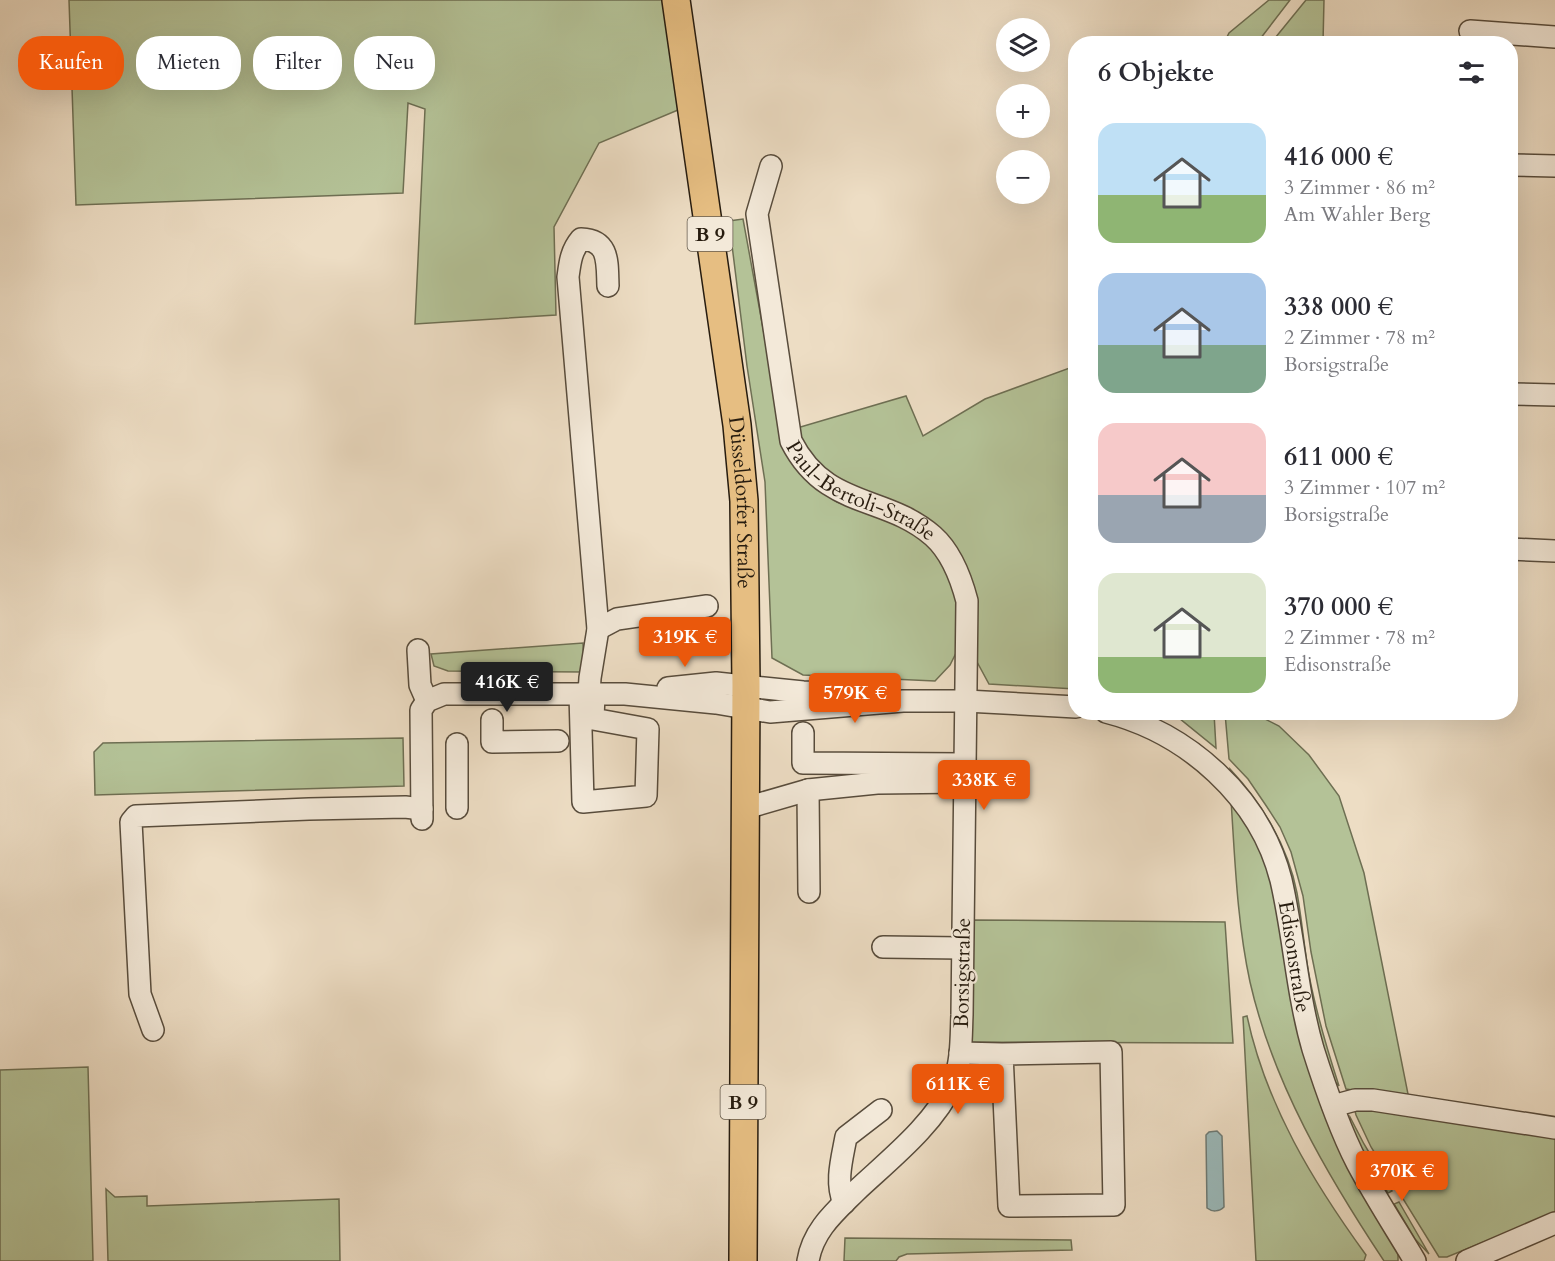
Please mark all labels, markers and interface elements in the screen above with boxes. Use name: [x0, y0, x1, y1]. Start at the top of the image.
map controls: [996, 18, 1050, 204]
button: layers: [996, 18, 1050, 72]
chip: Kaufen: [18, 36, 124, 90]
chip: Mieten: [136, 36, 241, 90]
chip: Filter: [253, 36, 342, 90]
chip: Neu: [354, 36, 435, 90]
text: 6 Objekte: [1098, 55, 1214, 90]
icon: filters: [1455, 56, 1488, 89]
button: +: [996, 84, 1050, 138]
text: 416 000 €: [1284, 139, 1393, 174]
icon: home: [1146, 147, 1218, 219]
button: −: [996, 150, 1050, 204]
text: 3 Zimmer · 86 m²: [1284, 174, 1435, 201]
text: Am Wahler Berg: [1284, 201, 1430, 228]
road number: B 9: [688, 217, 732, 251]
text: 338 000 €: [1284, 289, 1393, 324]
icon: home: [1146, 297, 1218, 369]
text: 2 Zimmer · 78 m²: [1284, 324, 1435, 351]
text: Borsigstraße: [1284, 351, 1389, 378]
street label: Düsseldorfer Straße: [721, 414, 759, 589]
street label: Paul-Bertoli-Straße: [779, 436, 942, 548]
text: 611 000 €: [1284, 439, 1393, 474]
icon: home: [1146, 447, 1218, 519]
text: 3 Zimmer · 107 m²: [1284, 474, 1445, 501]
text: Borsigstraße: [1284, 501, 1389, 528]
text: 370 000 €: [1284, 589, 1393, 624]
icon: home: [1146, 597, 1218, 669]
pin: 319K €: [636, 617, 734, 668]
text: 319K €: [653, 623, 717, 650]
text: 2 Zimmer · 78 m²: [1284, 624, 1435, 651]
text: Edisonstraße: [1284, 651, 1391, 678]
pin: 416K €: [458, 662, 556, 713]
text: 416K €: [475, 668, 539, 695]
pin: 579K €: [806, 673, 904, 724]
text: 579K €: [823, 679, 887, 706]
pin: 338K €: [935, 760, 1033, 811]
text: 338K €: [952, 766, 1016, 793]
street label: Edisonstraße: [1271, 898, 1318, 1015]
street label: Borsigstraße: [947, 918, 978, 1028]
pin: 611K €: [909, 1064, 1007, 1115]
text: 611K €: [926, 1070, 990, 1097]
road number: B 9: [720, 1085, 766, 1119]
pin: 370K €: [1353, 1151, 1451, 1202]
text: 370K €: [1370, 1157, 1434, 1184]

